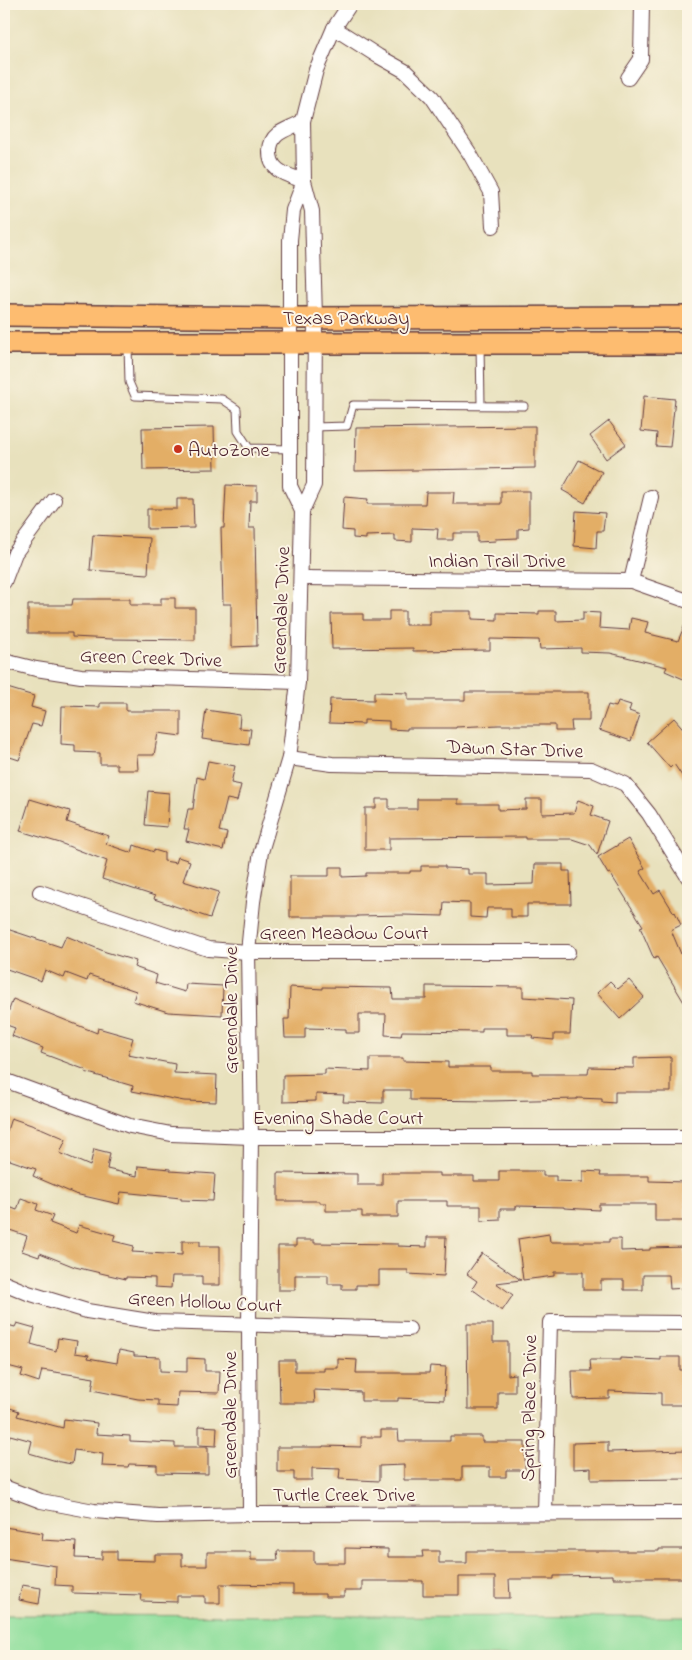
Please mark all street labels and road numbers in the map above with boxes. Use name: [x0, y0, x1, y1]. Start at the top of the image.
street label: Texas Parkway: [283, 305, 409, 334]
street label: Greendale Drive: [266, 546, 299, 674]
street label: Indian Trail Drive: [428, 548, 566, 577]
street label: Green Creek Drive: [79, 643, 222, 676]
street label: Dawn Star Drive: [445, 734, 584, 767]
street label: Green Meadow Court: [260, 920, 429, 949]
street label: Greendale Drive: [218, 946, 247, 1074]
street label: Evening Shade Court: [253, 1105, 424, 1135]
street label: Green Hollow Court: [127, 1285, 283, 1322]
street label: Spring Place Drive: [515, 1335, 547, 1482]
street label: Greendale Drive: [217, 1351, 246, 1479]
street label: Turtle Creek Drive: [273, 1482, 415, 1511]

